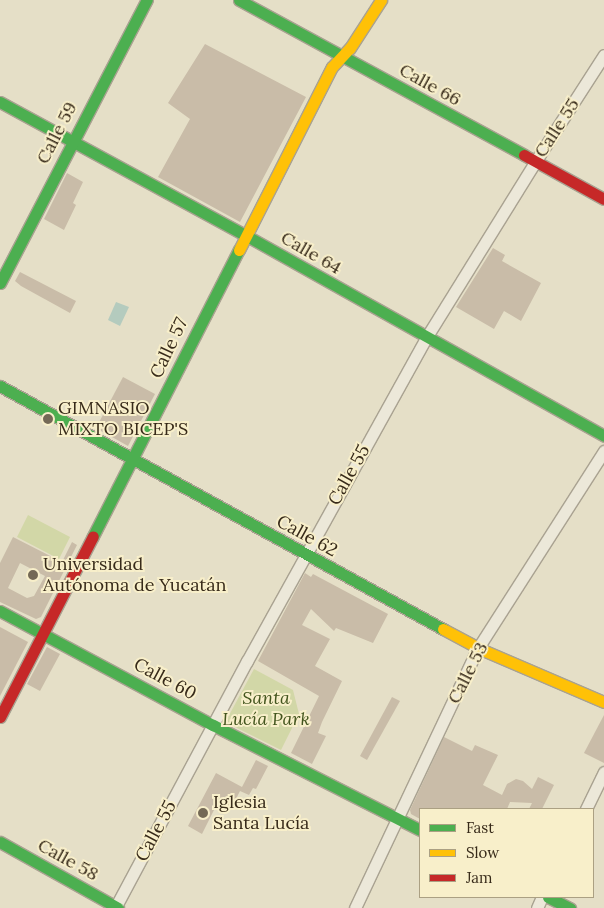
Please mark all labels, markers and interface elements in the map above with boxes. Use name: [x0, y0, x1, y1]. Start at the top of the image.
street label: Calle 66: [395, 59, 465, 111]
street label: Calle 55: [530, 95, 584, 161]
street label: Calle 59: [32, 99, 82, 167]
street label: Calle 64: [277, 227, 345, 279]
street label: Calle 57: [146, 314, 192, 382]
place label: GIMNASIO MIXTO BICEP'S: [58, 398, 188, 440]
marker: GIMNASIO MIXTO BICEP'S: [42, 413, 54, 425]
street label: Calle 55: [324, 441, 374, 509]
street label: Calle 62: [273, 511, 341, 561]
place label: Universidad Autónoma de Yucatán: [43, 554, 226, 596]
marker: Universidad Autónoma de Yucatán: [27, 569, 39, 581]
street label: Calle 53: [443, 639, 493, 707]
street label: Calle 60: [130, 654, 200, 704]
park label: Santa Lucía Park: [222, 688, 310, 731]
place label: Iglesia Santa Lucía: [213, 792, 309, 834]
street label: Calle 55: [131, 797, 181, 865]
marker: Iglesia Santa Lucía: [197, 807, 209, 819]
legend: [419, 808, 594, 898]
text: Fast: [466, 818, 494, 837]
street label: Calle 58: [34, 835, 102, 885]
text: Slow: [466, 843, 499, 862]
text: Jam: [466, 868, 493, 887]

